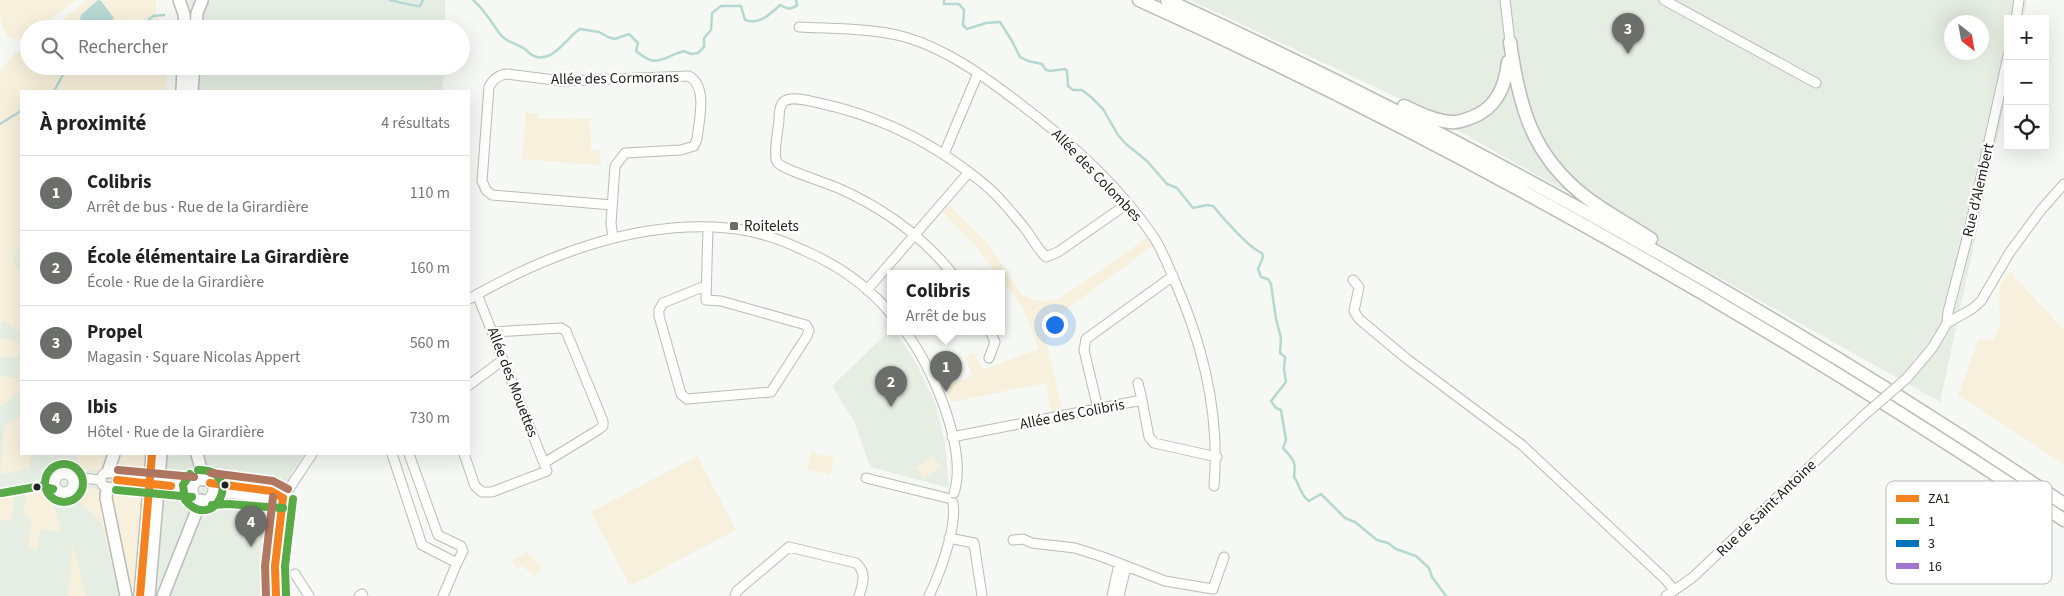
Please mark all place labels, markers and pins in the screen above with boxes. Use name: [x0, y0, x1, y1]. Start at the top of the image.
pin: 3: [1612, 13, 1644, 54]
place label: Roitelets: [744, 216, 799, 237]
marker: Roitelets: [728, 220, 740, 232]
pin: 1: [930, 351, 962, 392]
pin: 2: [875, 366, 907, 407]
unlabelled marker: [220, 480, 230, 490]
unlabelled marker: [32, 482, 42, 492]
pin: 4: [235, 506, 267, 547]

